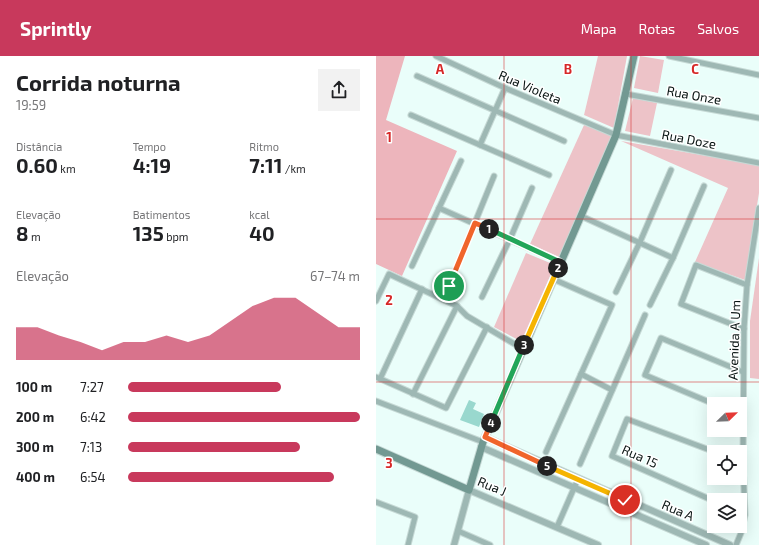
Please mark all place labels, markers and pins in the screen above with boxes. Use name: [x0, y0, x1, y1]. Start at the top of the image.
pin: 1: [479, 219, 499, 239]
pin: 2: [548, 258, 568, 278]
pin: [432, 269, 466, 303]
pin: 3: [514, 335, 534, 355]
pin: 4: [481, 413, 501, 433]
pin: 5: [537, 456, 557, 476]
pin: [608, 483, 642, 517]

